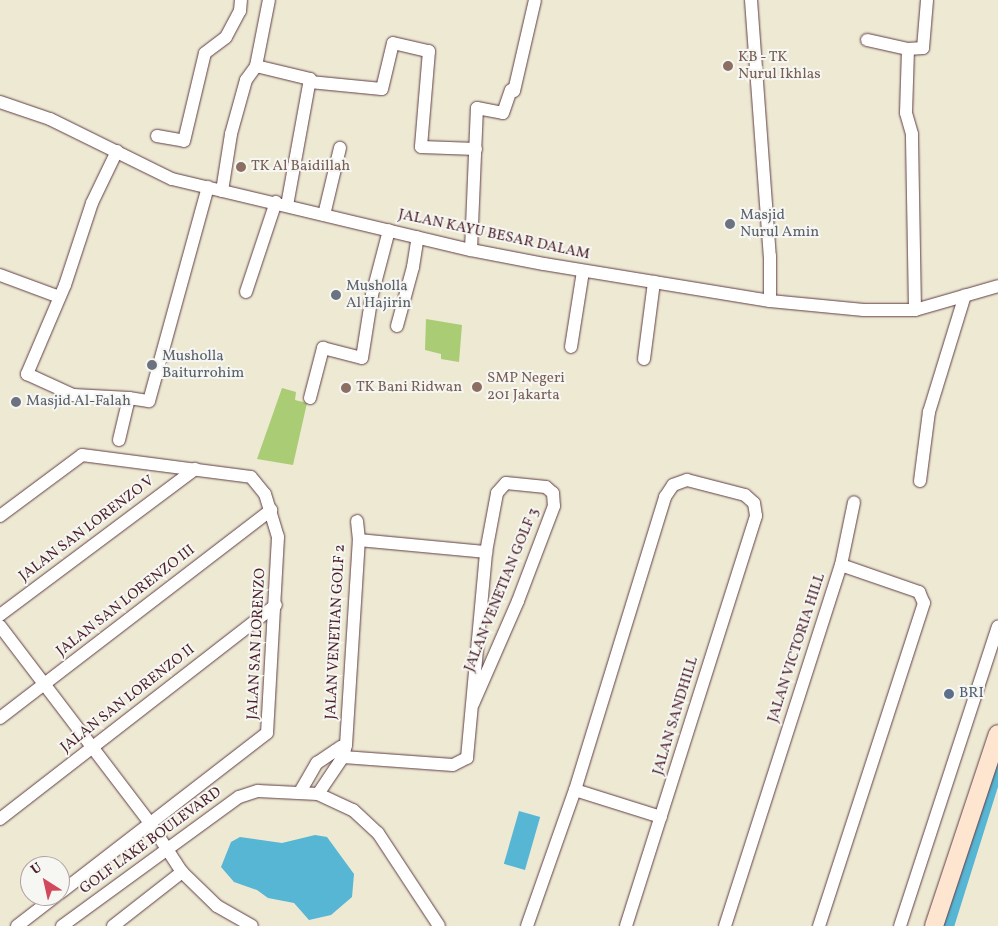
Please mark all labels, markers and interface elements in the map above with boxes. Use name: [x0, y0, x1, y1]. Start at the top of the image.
place label: KB - TK Nurul Ikhlas: [738, 48, 821, 83]
marker: KB - TK Nurul Ikhlas: [722, 60, 734, 72]
place label: TK Al Baidillah: [251, 158, 350, 176]
marker: TK Al Baidillah: [235, 161, 247, 173]
street label: JALAN KAYU BESAR DALAM: [397, 206, 591, 264]
place label: Masjid Nurul Amin: [740, 206, 819, 241]
marker: Masjid Nurul Amin: [724, 218, 736, 230]
place label: Musholla Al Hajirin: [346, 277, 411, 312]
marker: Musholla Al Hajirin: [330, 289, 342, 301]
place label: Musholla Baiturrohim: [162, 347, 244, 382]
marker: Musholla Baiturrohim: [146, 359, 158, 371]
place label: SMP Negeri 201 Jakarta: [487, 369, 565, 404]
place label: TK Bani Ridwan: [356, 379, 462, 397]
marker: SMP Negeri 201 Jakarta: [471, 381, 483, 393]
marker: TK Bani Ridwan: [340, 382, 352, 394]
place label: Masjid Al-Falah: [26, 393, 131, 411]
marker: Masjid Al-Falah: [10, 396, 22, 408]
street label: JALAN SAN LORENZO V: [16, 472, 158, 586]
street label: JALAN VENETIAN GOLF 3: [461, 505, 543, 675]
street label: JALAN SAN LORENZO III: [53, 541, 199, 661]
street label: JALAN VENETIAN GOLF 2: [322, 544, 350, 720]
street label: JALAN SAN LORENZO: [244, 568, 270, 720]
street label: JALAN VICTORIA HILL: [764, 571, 830, 725]
street label: JALAN SAN LORENZO II: [57, 641, 199, 757]
street label: JALAN SANDHILL: [649, 655, 703, 777]
place label: BRI: [959, 685, 984, 703]
marker: BRI: [943, 688, 955, 700]
street label: GOLF LAKE BOULEVARD: [77, 784, 225, 898]
north arrow: [20, 856, 70, 906]
text: U: [27, 859, 46, 880]

